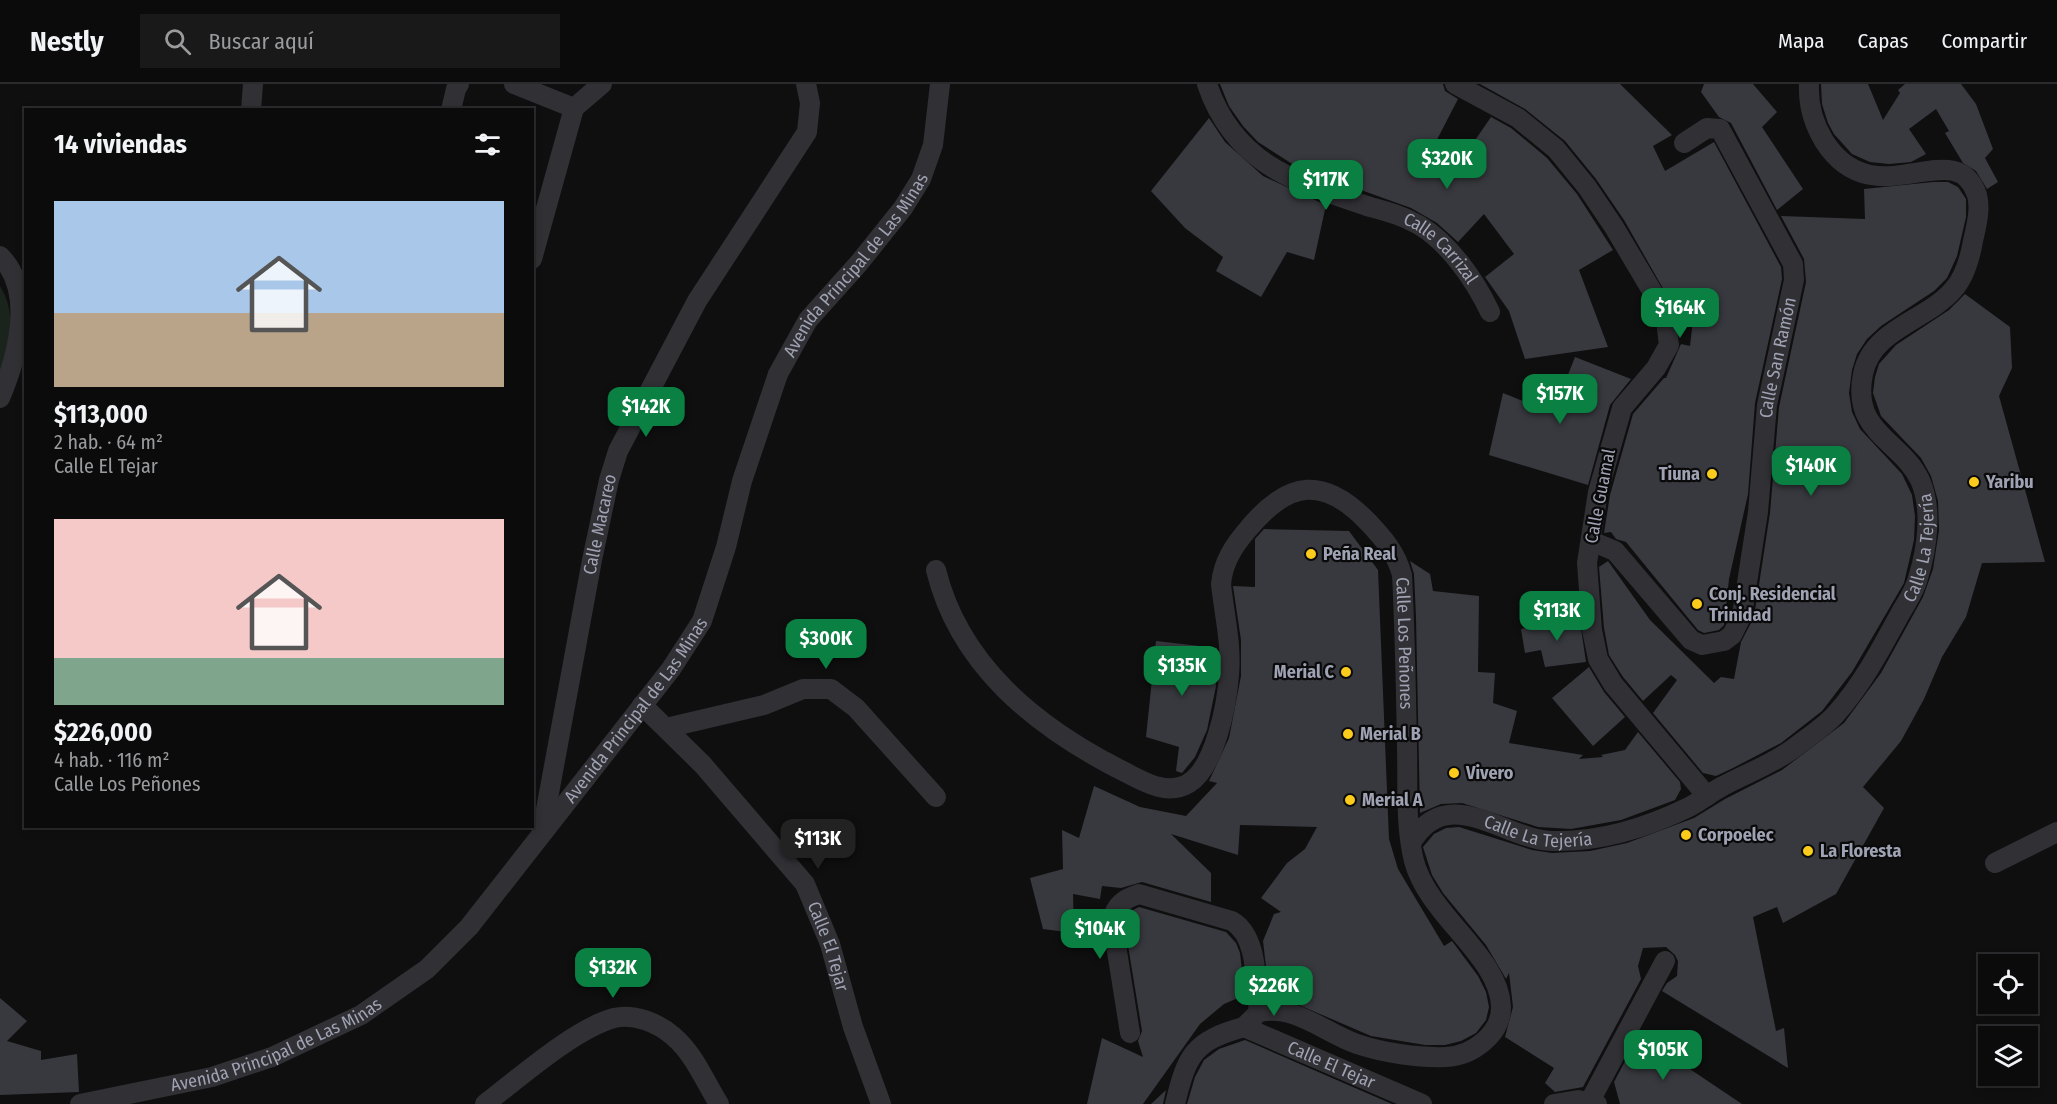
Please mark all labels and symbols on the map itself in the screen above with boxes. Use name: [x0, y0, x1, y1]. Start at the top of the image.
pin: $320K: [1405, 139, 1489, 190]
pin: $117K: [1284, 160, 1368, 211]
street label: Avenida Principal de Las Minas: [779, 171, 933, 361]
street label: Calle Carrizal: [1400, 208, 1483, 288]
pin: $164K: [1638, 288, 1722, 339]
street label: Calle San Ramón: [1755, 295, 1801, 419]
pin: $157K: [1518, 374, 1602, 425]
pin: $142K: [604, 387, 688, 438]
pin: $140K: [1769, 446, 1853, 497]
street label: Calle Guamal: [1580, 447, 1620, 545]
place label: Tiuna: [1659, 463, 1700, 485]
marker: Tiuna: [1705, 467, 1719, 481]
street label: Calle Macareo: [579, 471, 621, 576]
place label: Yaribu: [1985, 471, 2034, 493]
marker: Yaribu: [1967, 475, 1981, 489]
street label: Calle La Tejería: [1898, 491, 1939, 606]
place label: Peña Real: [1323, 543, 1396, 565]
marker: Peña Real: [1304, 547, 1318, 561]
street label: Calle Los Peñones: [1391, 577, 1417, 710]
place label: Conj. Residencial Trinidad: [1709, 583, 1836, 626]
pin: $113K: [1515, 591, 1599, 642]
marker: Conj. Residencial Trinidad: [1690, 597, 1704, 611]
street label: Avenida Principal de Las Minas: [559, 613, 713, 807]
pin: $300K: [784, 619, 868, 670]
pin: $135K: [1140, 646, 1224, 697]
place label: Merial C: [1274, 661, 1335, 683]
marker: Merial C: [1339, 665, 1353, 679]
place label: Merial B: [1360, 723, 1421, 745]
marker: Merial B: [1341, 727, 1355, 741]
place label: Vivero: [1465, 762, 1514, 784]
marker: Vivero: [1447, 766, 1461, 780]
place label: Merial A: [1362, 789, 1423, 811]
marker: Merial A: [1343, 793, 1357, 807]
street label: Calle La Tejería: [1481, 810, 1594, 852]
pin: $113K: [776, 819, 860, 870]
place label: Corpoelec: [1698, 824, 1774, 846]
marker: Corpoelec: [1679, 828, 1693, 842]
place label: La Floresta: [1820, 840, 1901, 862]
marker: La Floresta: [1801, 844, 1815, 858]
street label: Calle El Tejar: [803, 898, 854, 994]
pin: $104K: [1058, 909, 1142, 960]
pin: $132K: [571, 948, 655, 999]
pin: $226K: [1232, 966, 1316, 1017]
street label: Avenida Principal de Las Minas: [169, 993, 386, 1096]
pin: $105K: [1621, 1030, 1705, 1081]
street label: Calle El Tejar: [1284, 1036, 1379, 1094]

